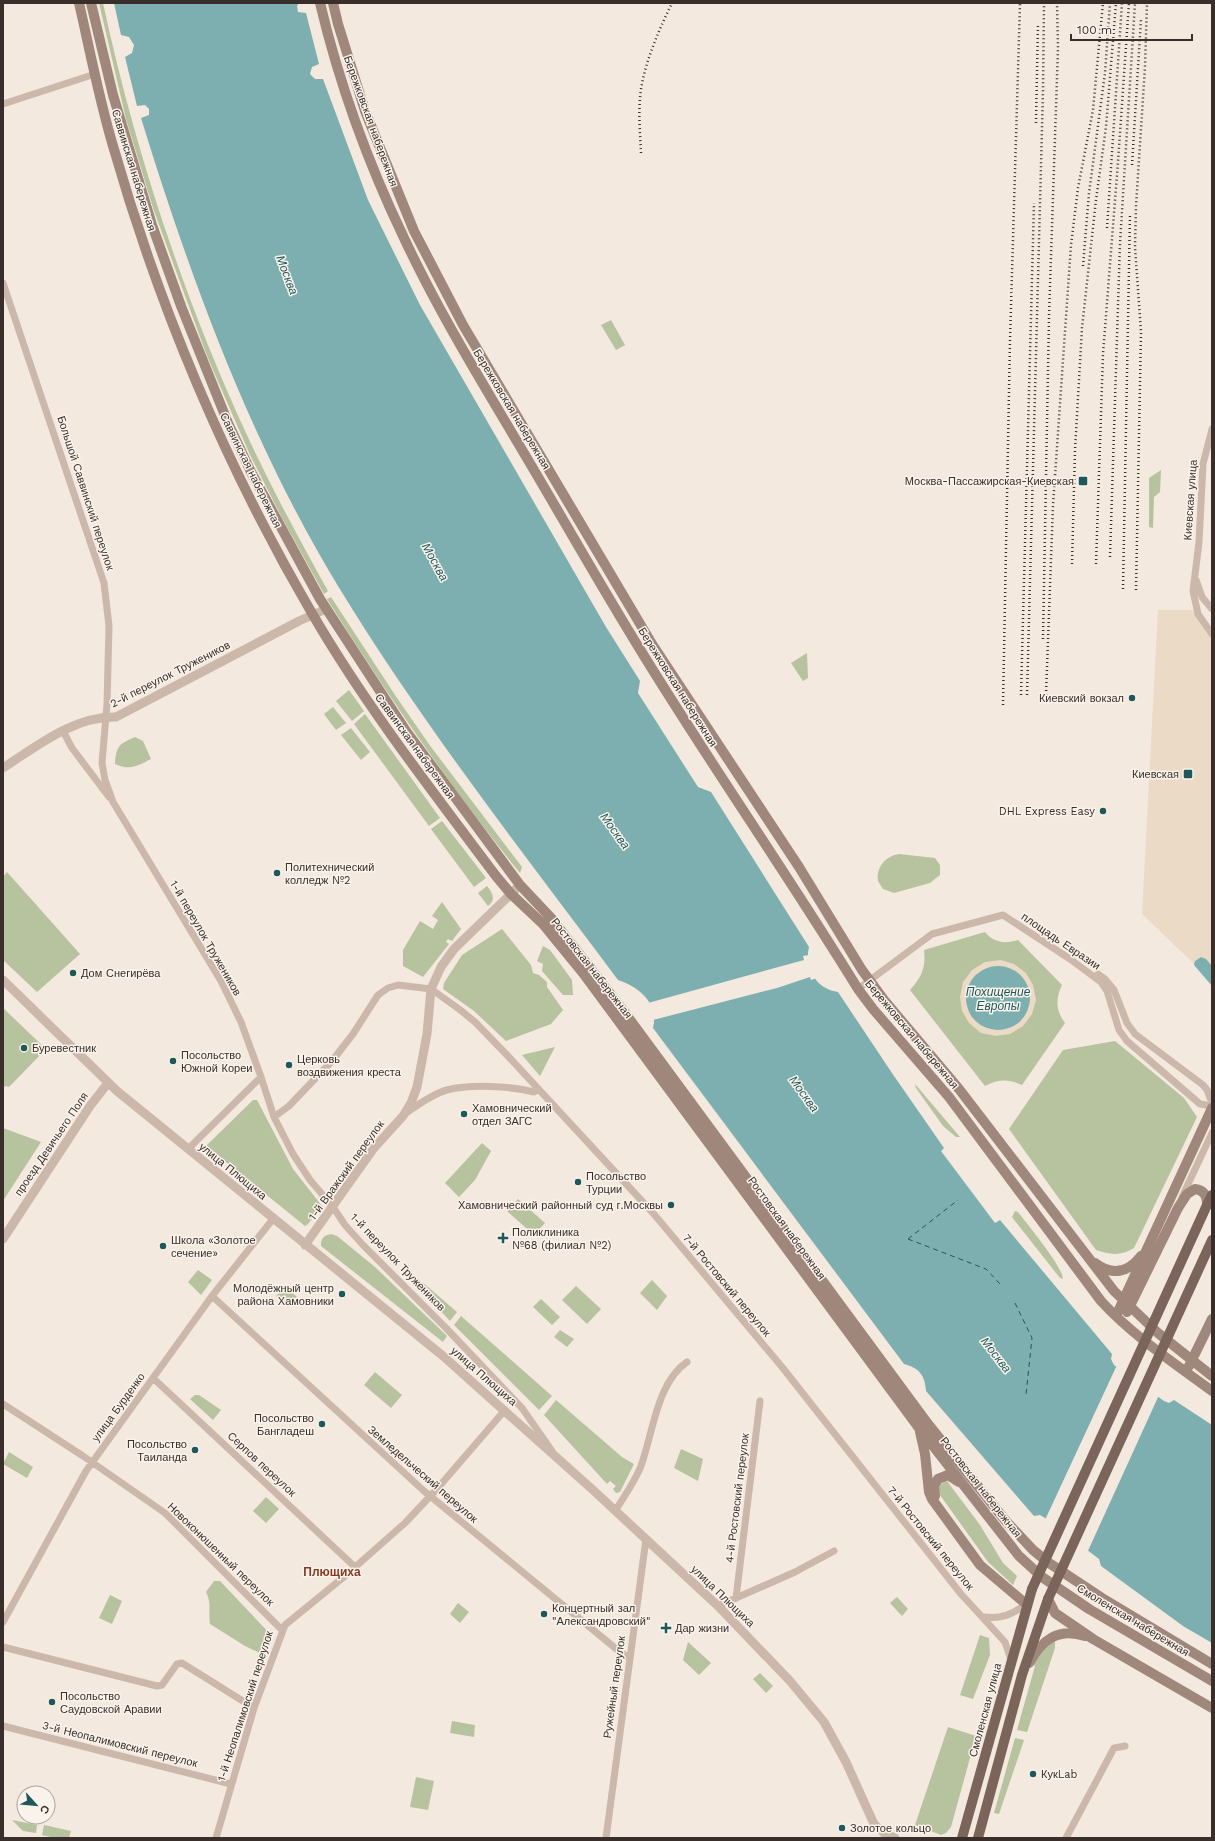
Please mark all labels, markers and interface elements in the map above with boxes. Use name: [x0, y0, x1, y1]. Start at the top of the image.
scale bar: [1071, 16, 1192, 42]
text: 100 m: [1077, 23, 1112, 37]
street label: Бережковская набережная: [341, 54, 400, 188]
street label: Саввинская набережная: [109, 108, 158, 233]
water label: Москва: [273, 253, 301, 297]
street label: Бережковская набережная: [470, 347, 553, 472]
street label: Саввинская набережная: [217, 410, 284, 530]
street label: Большой Саввинский переулок: [54, 414, 117, 572]
street label: Киевская улица: [1181, 458, 1200, 541]
place label: Москва-Пассажирская-Киевская: [905, 475, 1074, 488]
marker: Москва-Пассажирская-Киевская: [1077, 475, 1089, 487]
water label: Москва: [419, 541, 451, 584]
street label: Бережковская набережная: [635, 625, 720, 749]
street label: 2-й переулок Тружеников: [108, 638, 232, 710]
street label: Саввинская набережная: [372, 691, 457, 801]
place label: Киевский вокзал: [1039, 692, 1124, 705]
marker: Киевский вокзал: [1127, 693, 1137, 703]
place label: Киевская: [1132, 768, 1179, 781]
marker: Киевская: [1182, 768, 1194, 780]
place label: DHL Express Easy: [999, 805, 1095, 818]
marker: DHL Express Easy: [1098, 806, 1108, 816]
water label: Москва: [597, 810, 633, 852]
place label: Политехнический колледж №2: [285, 861, 374, 887]
marker: Политехнический колледж №2: [272, 868, 282, 878]
street label: 1-й переулок Тружеников: [167, 878, 244, 998]
street label: площадь Евразии: [1019, 910, 1103, 973]
street label: Ростовская набережная: [548, 916, 635, 1021]
place label: Дом Снегирёва: [81, 967, 161, 980]
marker: Дом Снегирёва: [68, 968, 78, 978]
street label: Бережковская набережная: [862, 977, 961, 1091]
water label: Похищение Европы: [966, 985, 1031, 1013]
place label: Буревестник: [32, 1042, 96, 1055]
marker: Буревестник: [19, 1043, 29, 1053]
place label: Посольство Южной Кореи: [181, 1049, 252, 1075]
place label: Церковь воздвижения креста: [297, 1053, 402, 1079]
marker: Посольство Южной Кореи: [168, 1056, 178, 1066]
marker: Церковь воздвижения креста: [284, 1060, 294, 1070]
water label: Москва: [786, 1073, 822, 1115]
street label: проезд Девичьего Поля: [12, 1090, 91, 1198]
place label: Хамовнический отдел ЗАГС: [472, 1102, 552, 1128]
marker: Хамовнический отдел ЗАГС: [459, 1109, 469, 1119]
street label: 1-й Вражский переулок: [306, 1118, 387, 1223]
street label: улица Плющиха: [196, 1140, 270, 1203]
place label: Посольство Турции: [586, 1170, 646, 1196]
street label: Ростовская набережная: [745, 1174, 828, 1282]
marker: Посольство Турции: [573, 1177, 583, 1187]
place label: Хамовнический районный суд г.Москвы: [458, 1199, 663, 1212]
marker: Хамовнический районный суд г.Москвы: [666, 1200, 676, 1210]
street label: 1-й переулок Тружеников: [348, 1211, 448, 1314]
place label: Поликлиника №68 (филиал №2): [512, 1226, 611, 1252]
marker: Поликлиника №68 (филиал №2): [497, 1232, 509, 1244]
street label: 7-й Ростовский переулок: [680, 1232, 773, 1339]
place label: Школа «Золотое сечение»: [171, 1234, 256, 1260]
marker: Школа «Золотое сечение»: [158, 1241, 168, 1251]
place label: Молодёжный центр района Хамовники: [233, 1282, 334, 1308]
marker: Молодёжный центр района Хамовники: [337, 1289, 347, 1299]
water label: Москва: [978, 1335, 1014, 1376]
street label: улица Плющиха: [448, 1344, 520, 1409]
street label: улица Бурденко: [89, 1370, 148, 1444]
place label: Посольство Бангладеш: [254, 1412, 314, 1438]
marker: Посольство Бангладеш: [317, 1419, 327, 1429]
street label: Земледельческий переулок: [365, 1423, 480, 1526]
street label: Серпов переулок: [225, 1429, 299, 1500]
street label: 4-й Ростовский переулок: [723, 1432, 752, 1564]
street label: Ростовская набережная: [937, 1435, 1024, 1540]
place label: Посольство Таиланда: [127, 1438, 188, 1464]
marker: Посольство Таиланда: [190, 1445, 200, 1455]
street label: 7-й Ростовский переулок: [885, 1484, 977, 1593]
street label: Новоконюшенный переулок: [165, 1500, 277, 1609]
street label: улица Плющиха: [688, 1563, 758, 1631]
district label: Плющиха: [303, 1565, 361, 1579]
street label: Смоленская набережная: [1074, 1582, 1191, 1659]
place label: Концертный зал "Александровский": [552, 1602, 650, 1628]
marker: Концертный зал "Александровский": [539, 1609, 549, 1619]
marker: Дар жизни: [660, 1622, 672, 1634]
place label: Дар жизни: [675, 1622, 729, 1635]
street label: 1-й Неопалимовский переулок: [215, 1629, 276, 1783]
street label: Ружейный переулок: [601, 1635, 628, 1739]
street label: Смоленская улица: [967, 1661, 1004, 1758]
place label: Посольство Саудовской Аравии: [60, 1690, 162, 1716]
marker: Посольство Саудовской Аравии: [47, 1697, 57, 1707]
street label: 3-й Неопалимовский переулок: [41, 1719, 199, 1770]
place label: КукLab: [1041, 1768, 1078, 1781]
marker: КукLab: [1028, 1769, 1038, 1779]
north arrow: [16, 1785, 56, 1825]
text: С: [37, 1803, 52, 1816]
place label: Золотое кольцо: [850, 1822, 931, 1835]
marker: Золотое кольцо: [837, 1823, 847, 1833]

